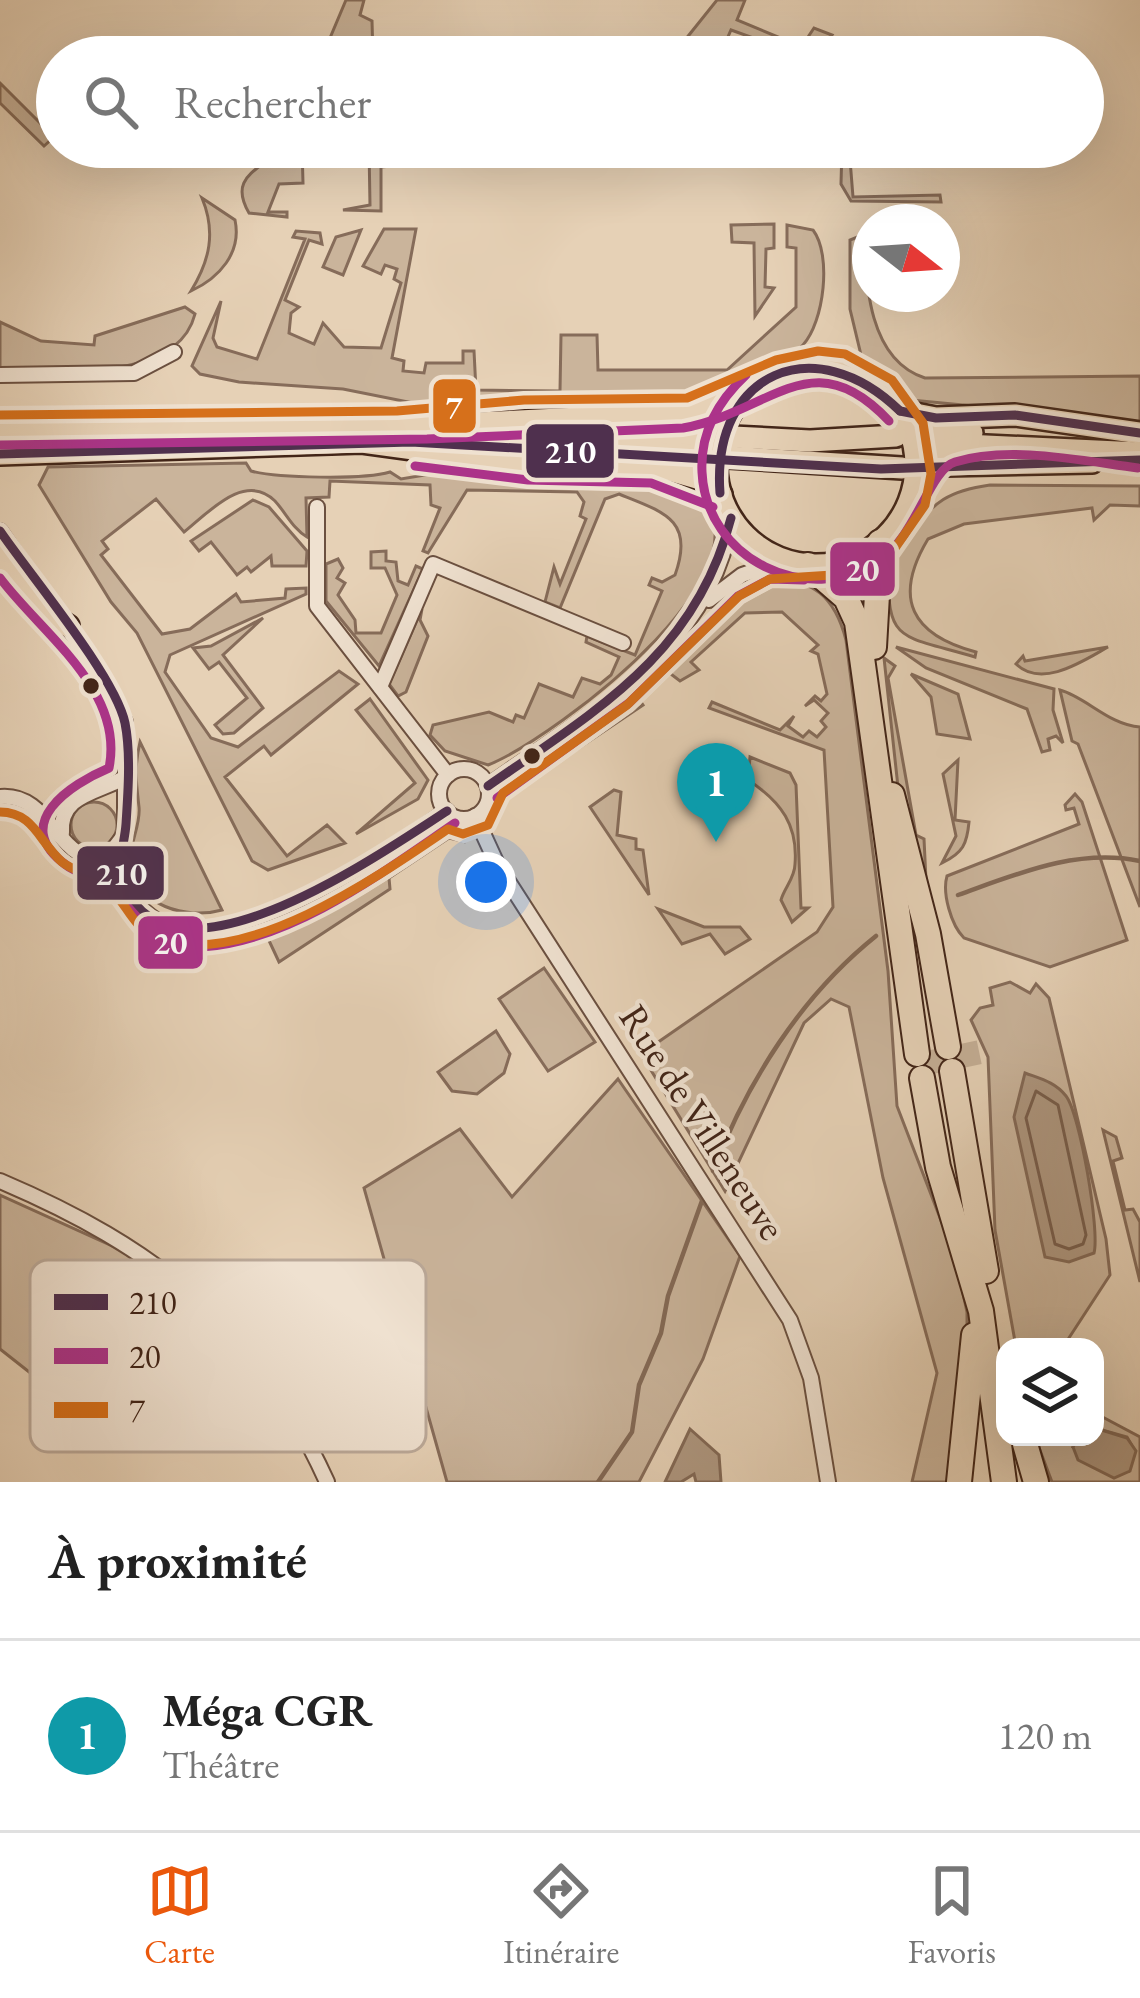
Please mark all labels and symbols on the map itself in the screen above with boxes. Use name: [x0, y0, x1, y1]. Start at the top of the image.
north arrow: [852, 204, 960, 312]
line badge: 7: [431, 377, 478, 435]
text: 7: [445, 385, 463, 428]
line badge: 210: [524, 422, 616, 480]
text: 210: [544, 430, 596, 473]
line badge: 20: [828, 540, 897, 598]
text: 20: [845, 548, 879, 591]
unlabelled marker: [80, 675, 102, 697]
pin: 1: [677, 743, 755, 842]
unlabelled marker: [521, 745, 543, 767]
line badge: 210: [75, 844, 166, 902]
text: 210: [95, 852, 147, 895]
your location: [456, 852, 516, 912]
line badge: 20: [136, 914, 205, 971]
text: 20: [153, 921, 187, 964]
street label: Rue de Villeneuve: [608, 995, 798, 1249]
legend: [30, 1260, 426, 1452]
text: 210: [129, 1281, 177, 1324]
text: 20: [129, 1335, 161, 1378]
text: 7: [129, 1389, 145, 1432]

